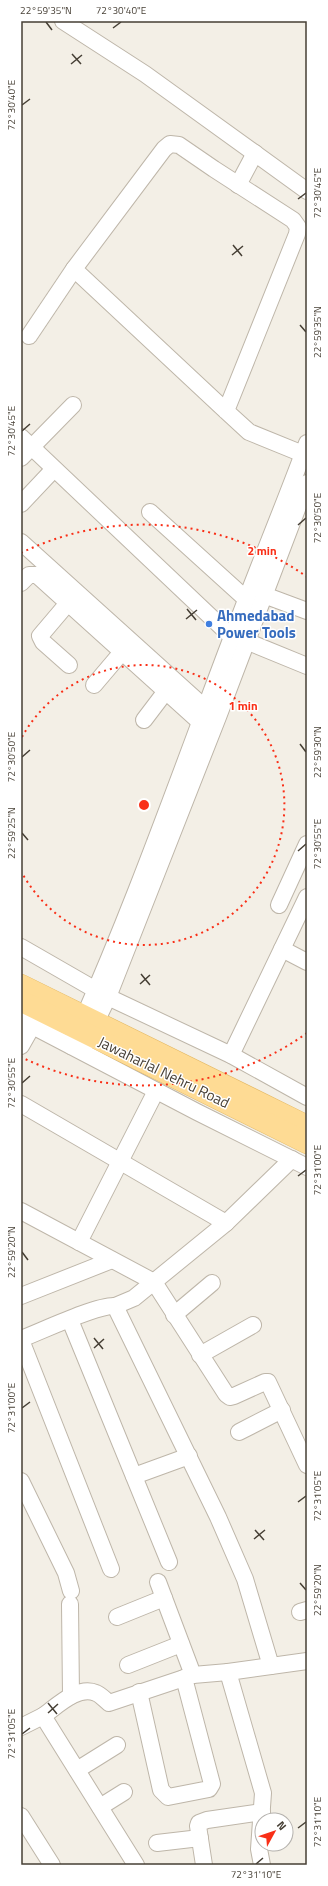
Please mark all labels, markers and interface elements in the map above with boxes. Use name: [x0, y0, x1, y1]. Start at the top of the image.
text: 22°59'35"N: [20, 3, 72, 18]
text: 72°30'40"E: [96, 3, 147, 18]
text: 72°30'40"E: [4, 79, 19, 130]
text: 72°30'45"E: [310, 167, 325, 218]
text: 22°59'35"N: [310, 306, 325, 358]
text: 72°30'45"E: [4, 405, 19, 456]
text: 72°30'50"E: [310, 492, 325, 543]
text: 2 min: [247, 541, 277, 560]
place label: Ahmedabad Power Tools: [217, 604, 296, 644]
marker: Ahmedabad Power Tools: [204, 619, 214, 629]
text: 1 min: [228, 696, 258, 715]
text: 22°59'30"N: [310, 726, 325, 778]
text: 72°30'50"E: [4, 731, 19, 782]
centre of rings: [137, 798, 151, 812]
text: 22°59'25"N: [4, 807, 19, 859]
text: 72°30'55"E: [310, 818, 325, 869]
street label: Jawaharlal Nehru Road: [94, 1030, 234, 1114]
text: 72°30'55"E: [4, 1057, 19, 1108]
text: 72°31'00"E: [310, 1144, 325, 1195]
text: 22°59'20"N: [4, 1226, 19, 1278]
text: 72°31'00"E: [4, 1382, 19, 1433]
text: 72°31'05"E: [310, 1470, 325, 1521]
text: 22°59'20"N: [310, 1564, 325, 1616]
text: 72°31'05"E: [4, 1708, 19, 1759]
text: 72°31'10"E: [310, 1796, 325, 1847]
north arrow: [254, 1812, 294, 1852]
text: N: [273, 1818, 290, 1834]
text: 72°31'10"E: [231, 1867, 282, 1882]

